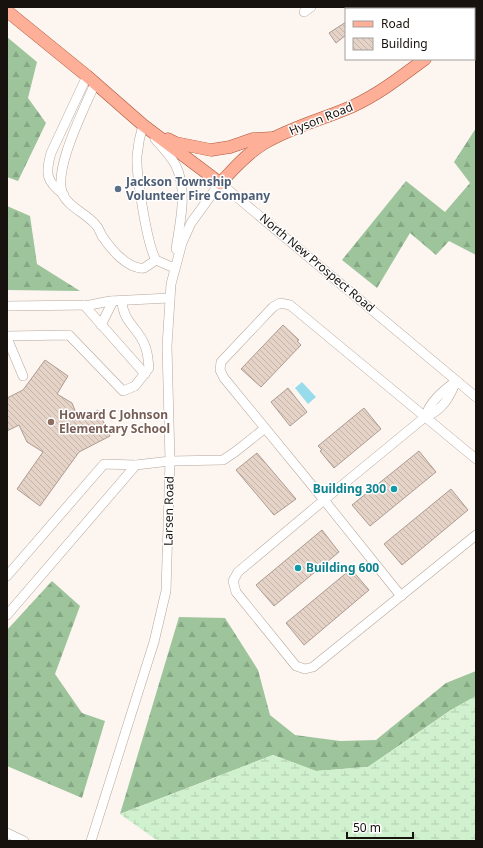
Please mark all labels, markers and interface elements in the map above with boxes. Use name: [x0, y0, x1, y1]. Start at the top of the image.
legend: [345, 8, 475, 60]
text: Road: [381, 15, 410, 32]
text: Building: [381, 35, 428, 52]
street label: Hyson Road: [286, 98, 355, 139]
place label: Jackson Township Volunteer Fire Company: [125, 173, 270, 204]
marker: Jackson Township Volunteer Fire Company: [113, 184, 123, 194]
street label: North New Prospect Road: [256, 209, 379, 316]
place label: Howard C Johnson Elementary School: [59, 406, 170, 437]
marker: Howard C Johnson Elementary School: [46, 417, 56, 427]
street label: Larsen Road: [159, 476, 178, 546]
place label: Building 300: [313, 480, 386, 497]
marker: Building 300: [389, 484, 399, 494]
place label: Building 600: [306, 559, 379, 576]
marker: Building 600: [293, 563, 303, 573]
scale bar: [347, 814, 413, 840]
text: 50 m: [353, 819, 381, 836]

